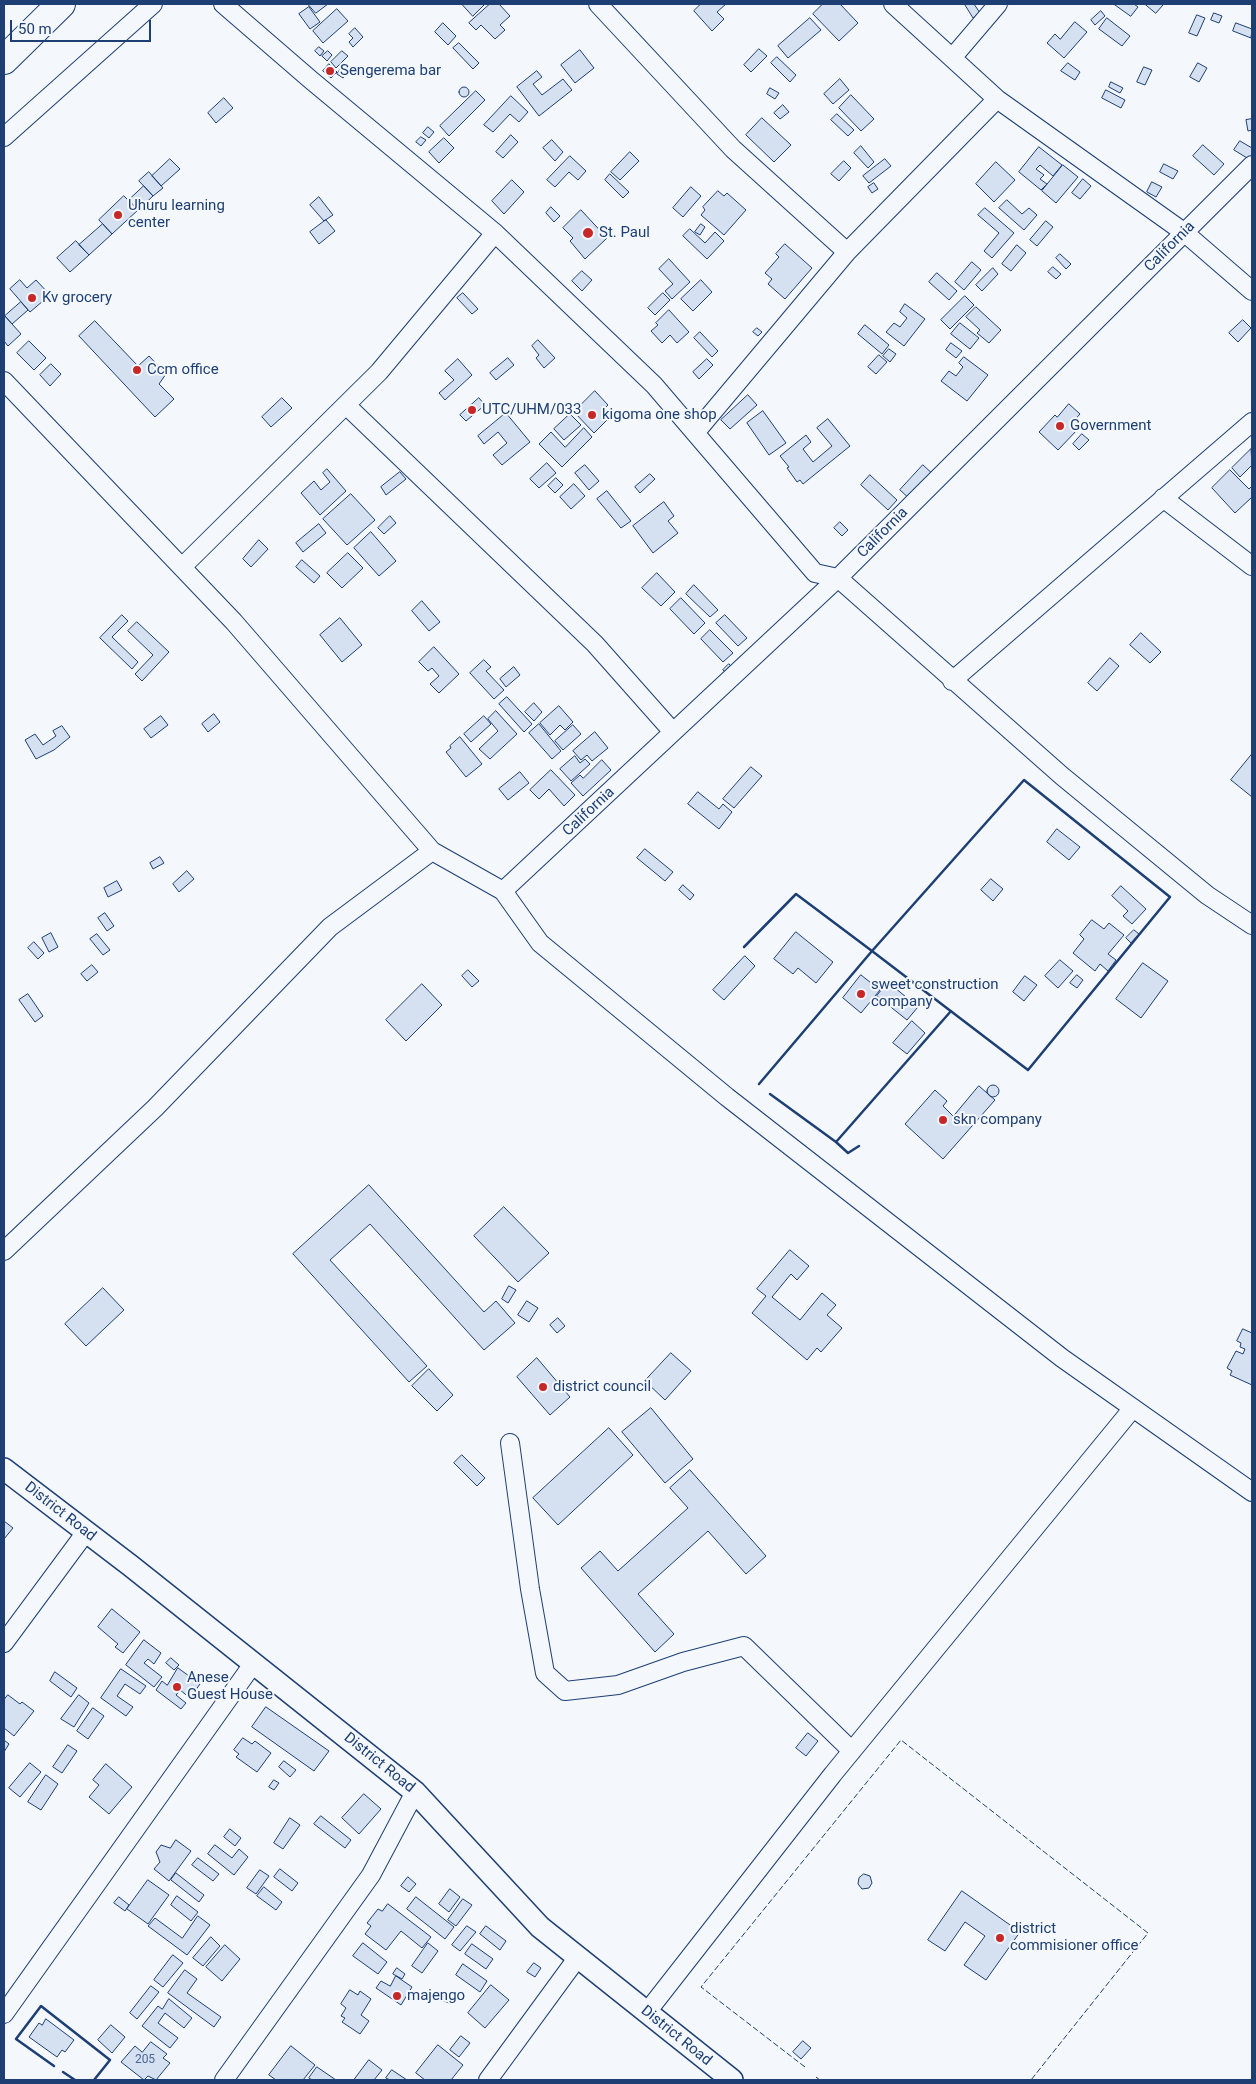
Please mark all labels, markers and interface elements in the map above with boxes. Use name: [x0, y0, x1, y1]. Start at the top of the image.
scale bar: [12, 10, 154, 42]
text: 50 m: [18, 20, 52, 38]
place label: Sengerema bar: [340, 62, 441, 80]
marker: Sengerema bar: [324, 65, 336, 77]
place label: Uhuru learning center: [128, 197, 225, 232]
marker: Uhuru learning center: [112, 209, 124, 221]
street label: California: [1141, 218, 1199, 276]
place label: St. Paul: [599, 224, 650, 242]
marker: St. Paul: [581, 226, 595, 240]
place label: Kv grocery: [42, 289, 112, 307]
marker: Kv grocery: [26, 292, 38, 304]
place label: Ccm office: [147, 361, 219, 379]
marker: Ccm office: [131, 364, 143, 376]
place label: UTC/UHM/033: [482, 401, 581, 419]
marker: UTC/UHM/033: [466, 404, 478, 416]
place label: kigoma one shop: [602, 406, 717, 424]
marker: kigoma one shop: [586, 409, 598, 421]
place label: Government: [1070, 417, 1151, 435]
marker: Government: [1054, 420, 1066, 432]
street label: California: [854, 504, 912, 562]
street label: California: [559, 784, 619, 840]
place label: sweet construction company: [871, 976, 998, 1011]
marker: sweet construction company: [855, 988, 867, 1000]
place label: skn company: [953, 1111, 1042, 1129]
marker: skn company: [937, 1114, 949, 1126]
place label: district council: [553, 1378, 651, 1396]
marker: district council: [537, 1381, 549, 1393]
street label: District Road: [21, 1479, 99, 1545]
place label: Anese Guest House: [187, 1669, 273, 1704]
marker: Anese Guest House: [171, 1681, 183, 1693]
street label: District Road: [340, 1729, 418, 1797]
place label: district commisioner office: [1010, 1920, 1139, 1955]
marker: district commisioner office: [994, 1932, 1006, 1944]
place label: majengo: [407, 1987, 465, 2005]
marker: majengo: [391, 1990, 403, 2002]
street label: District Road: [637, 2002, 715, 2070]
house number: 205: [135, 2053, 155, 2067]

